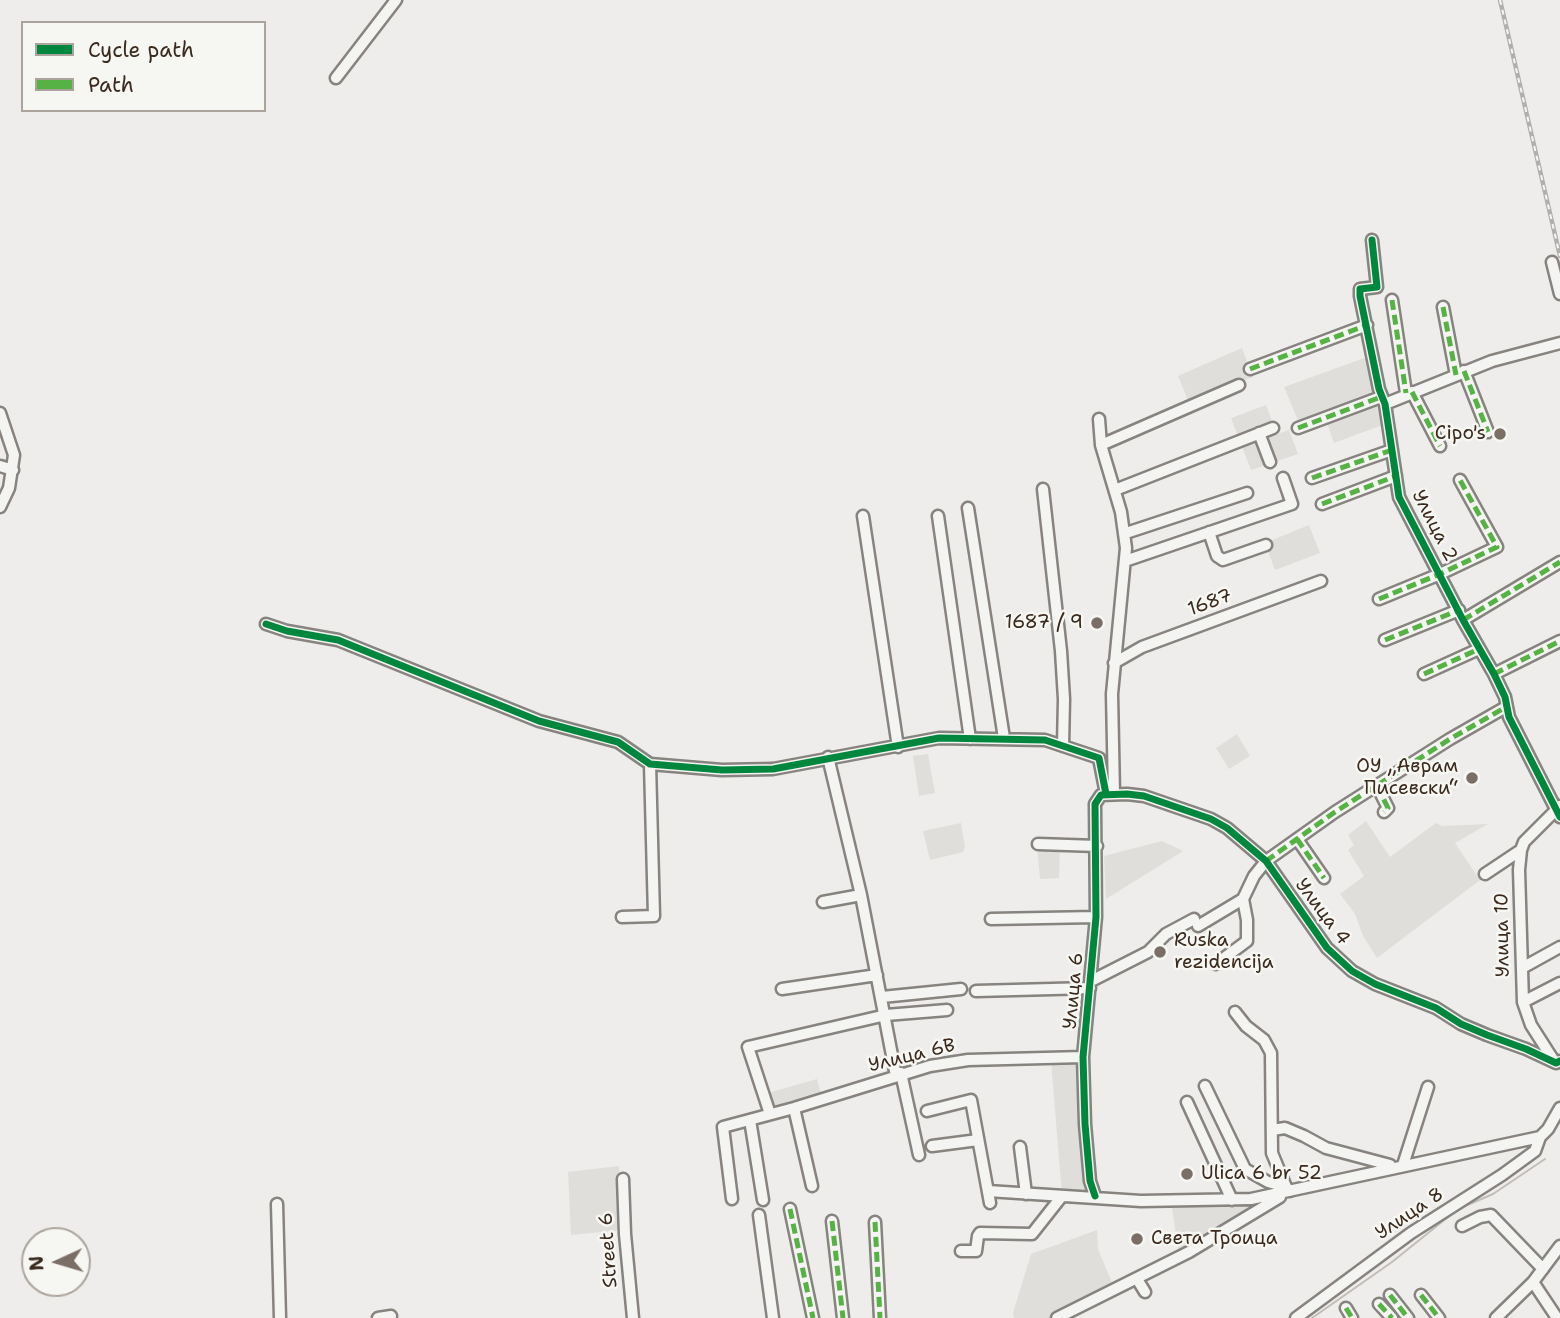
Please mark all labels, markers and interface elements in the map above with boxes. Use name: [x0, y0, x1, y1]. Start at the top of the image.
legend: [21, 21, 266, 112]
text: Cycle path: [88, 36, 194, 64]
text: Path: [88, 71, 134, 99]
place label: Cipo's: [1435, 423, 1486, 445]
marker: Cipo's: [1492, 426, 1508, 442]
street label: Улица 2: [1406, 486, 1462, 566]
street label: 1687: [1185, 585, 1235, 621]
place label: 1687 / 9: [1005, 612, 1083, 634]
marker: 1687 / 9: [1089, 615, 1105, 631]
place label: ОУ „Аврам Писевски“: [1356, 756, 1458, 800]
marker: ОУ „Аврам Писевски“: [1464, 770, 1480, 786]
street label: Улица 4: [1290, 874, 1354, 950]
street label: Улица 10: [1491, 893, 1515, 977]
place label: Ruska rezidencija: [1174, 930, 1274, 974]
marker: Ruska rezidencija: [1152, 944, 1168, 960]
street label: Улица 6: [1059, 952, 1089, 1030]
street label: Улица 6B: [866, 1034, 958, 1078]
place label: Ulica 6 br 52: [1201, 1163, 1322, 1185]
marker: Ulica 6 br 52: [1179, 1166, 1195, 1182]
street label: Улица 8: [1372, 1183, 1448, 1245]
street label: Street 6: [595, 1211, 623, 1289]
north arrow: [21, 1227, 91, 1297]
place label: Света Троица: [1151, 1228, 1278, 1250]
marker: Света Троица: [1129, 1231, 1145, 1247]
text: N: [24, 1255, 50, 1272]

